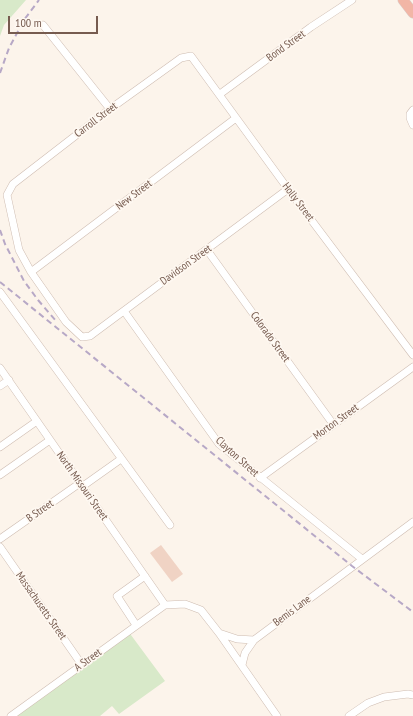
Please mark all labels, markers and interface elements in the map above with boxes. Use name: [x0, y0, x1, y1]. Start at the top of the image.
scale bar: [10, 8, 100, 34]
text: 100 m: [15, 15, 42, 30]
street label: Bond Street: [264, 28, 308, 64]
street label: Carroll Street: [72, 100, 120, 140]
street label: New Street: [113, 177, 155, 213]
street label: Holly Street: [279, 180, 317, 224]
street label: Davidson Street: [158, 242, 214, 288]
street label: Colorado Street: [247, 309, 293, 365]
street label: Morton Street: [311, 401, 361, 443]
street label: Clayton Street: [213, 434, 261, 480]
street label: North Missouri Street: [53, 449, 111, 523]
street label: B Street: [24, 497, 56, 525]
street label: Massachusetts Street: [13, 569, 69, 643]
street label: Bemis Lane: [271, 593, 313, 629]
street label: A Street: [72, 646, 104, 674]

